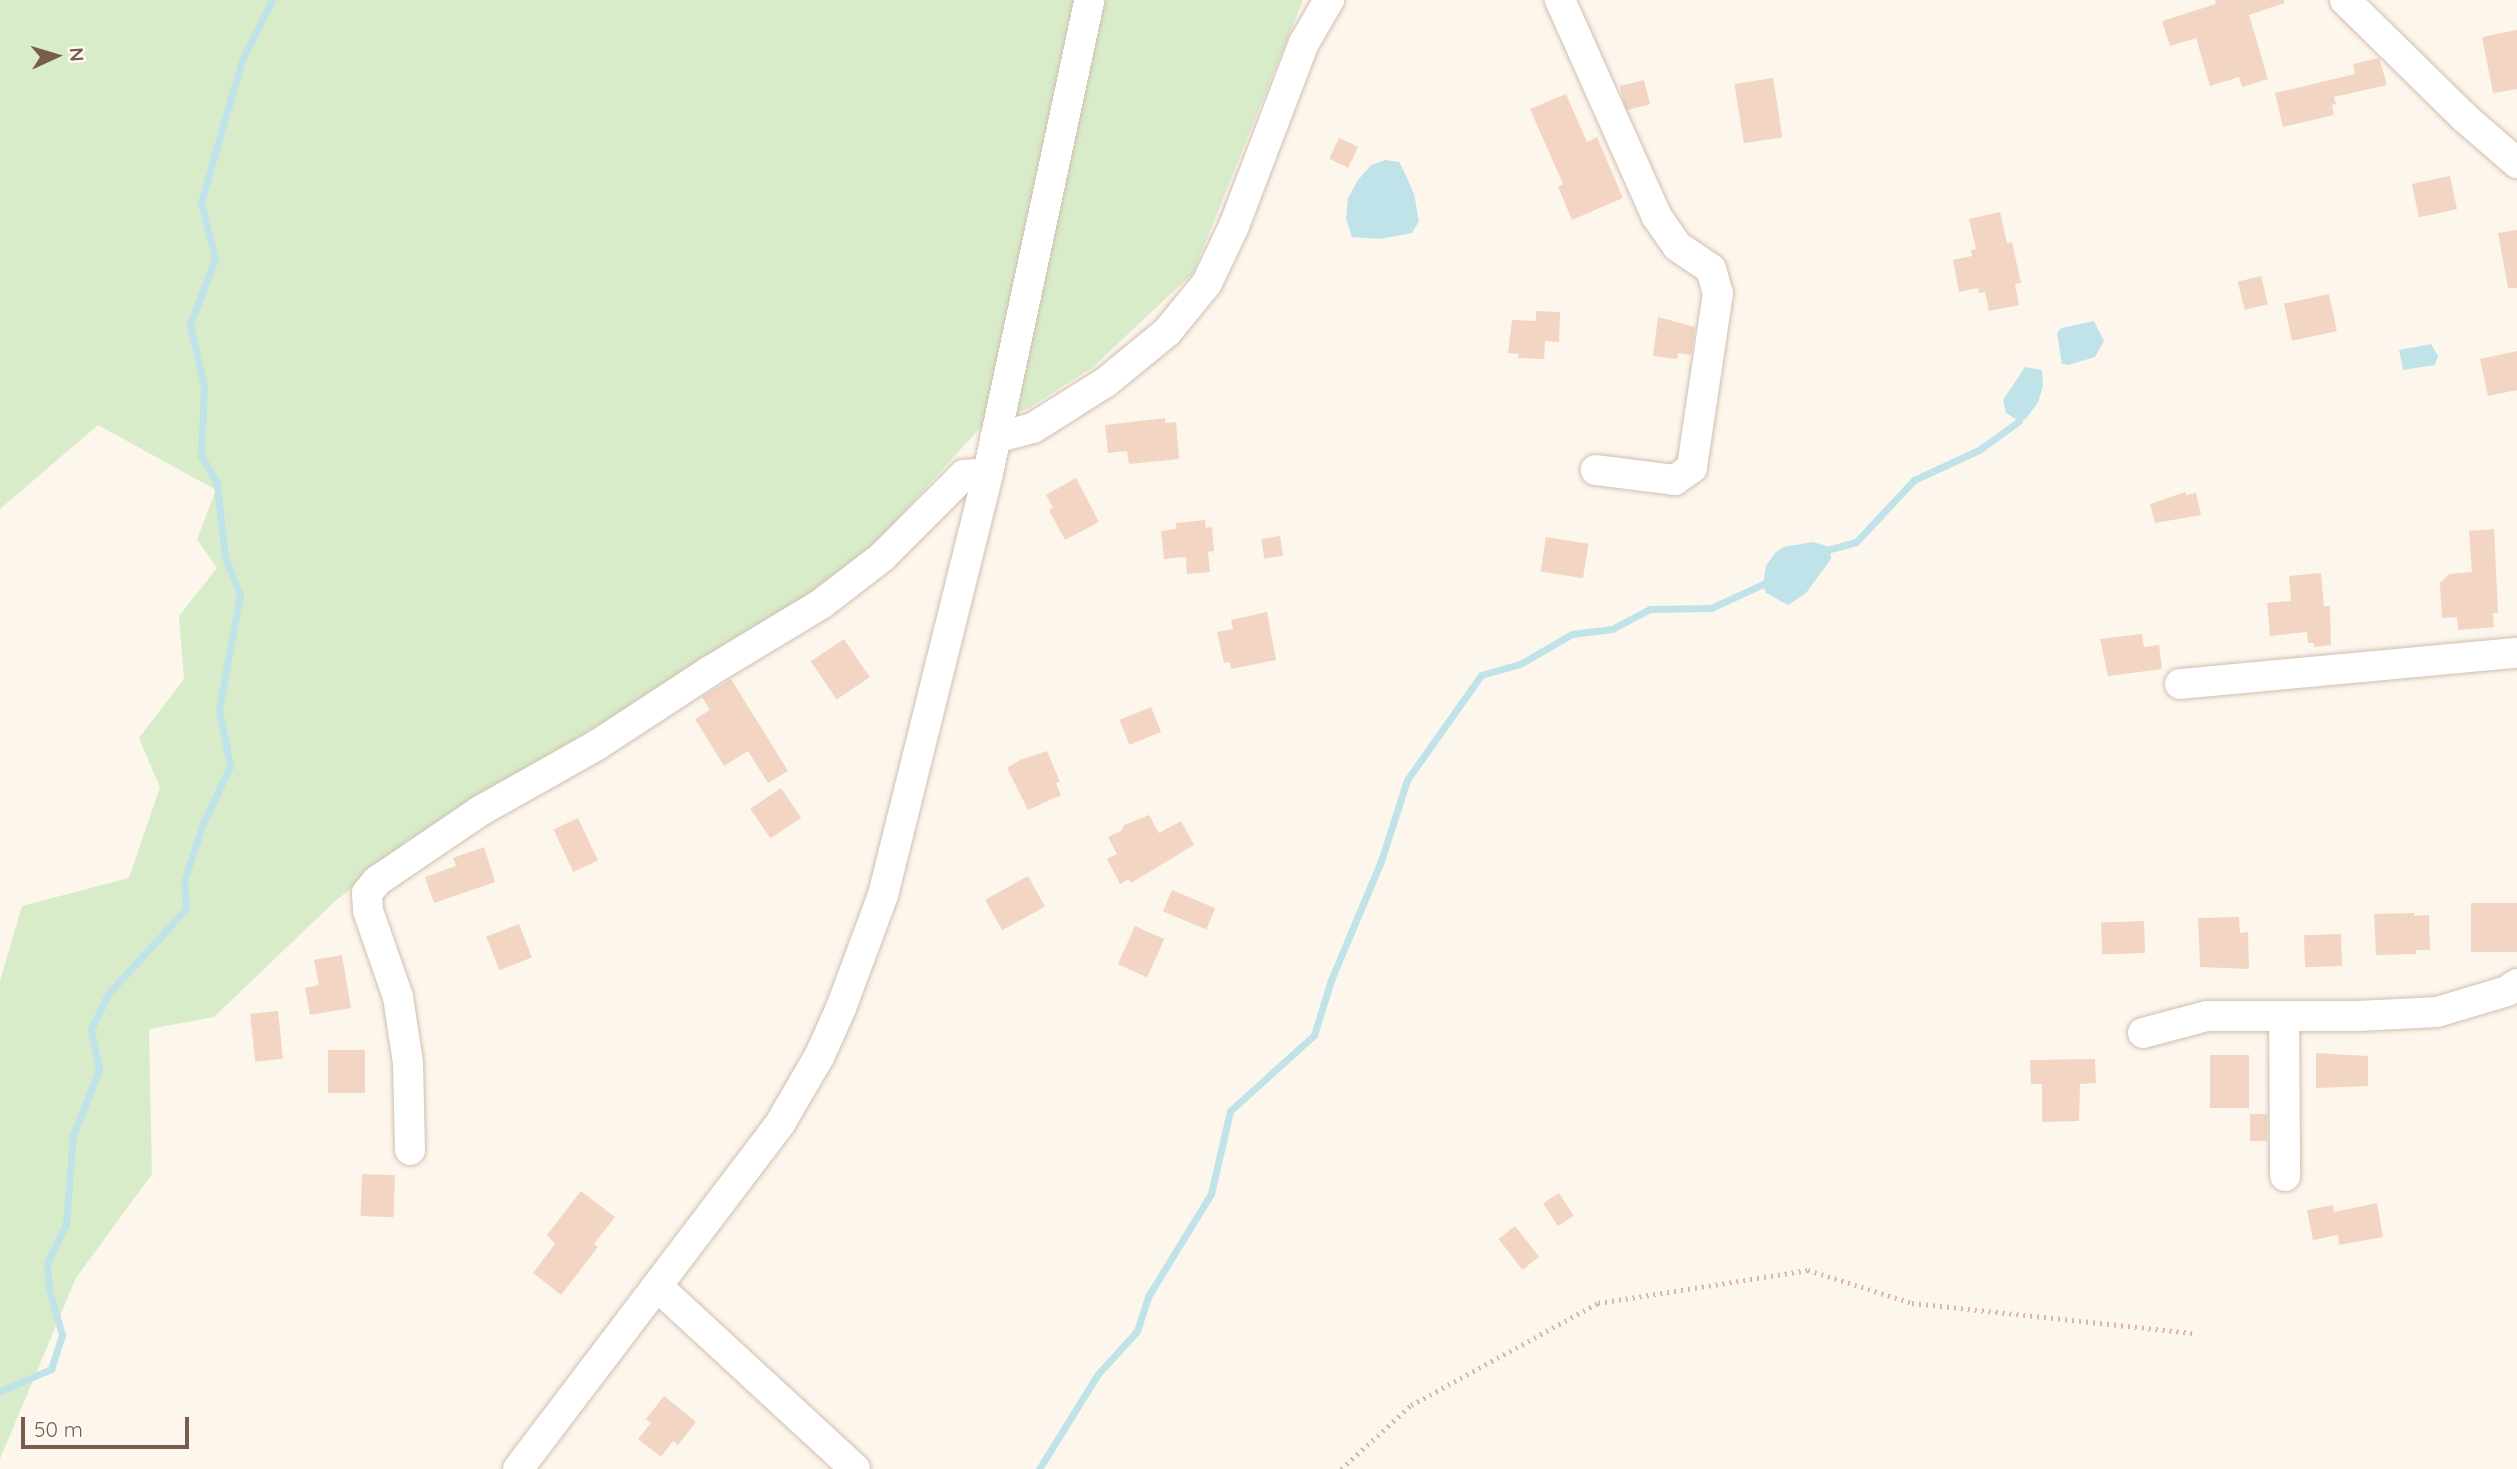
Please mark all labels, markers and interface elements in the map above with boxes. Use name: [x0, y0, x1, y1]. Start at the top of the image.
north arrow: [21, 21, 91, 91]
text: N: [64, 47, 89, 62]
scale bar: [24, 1402, 192, 1446]
text: 50 m: [34, 1416, 83, 1442]

